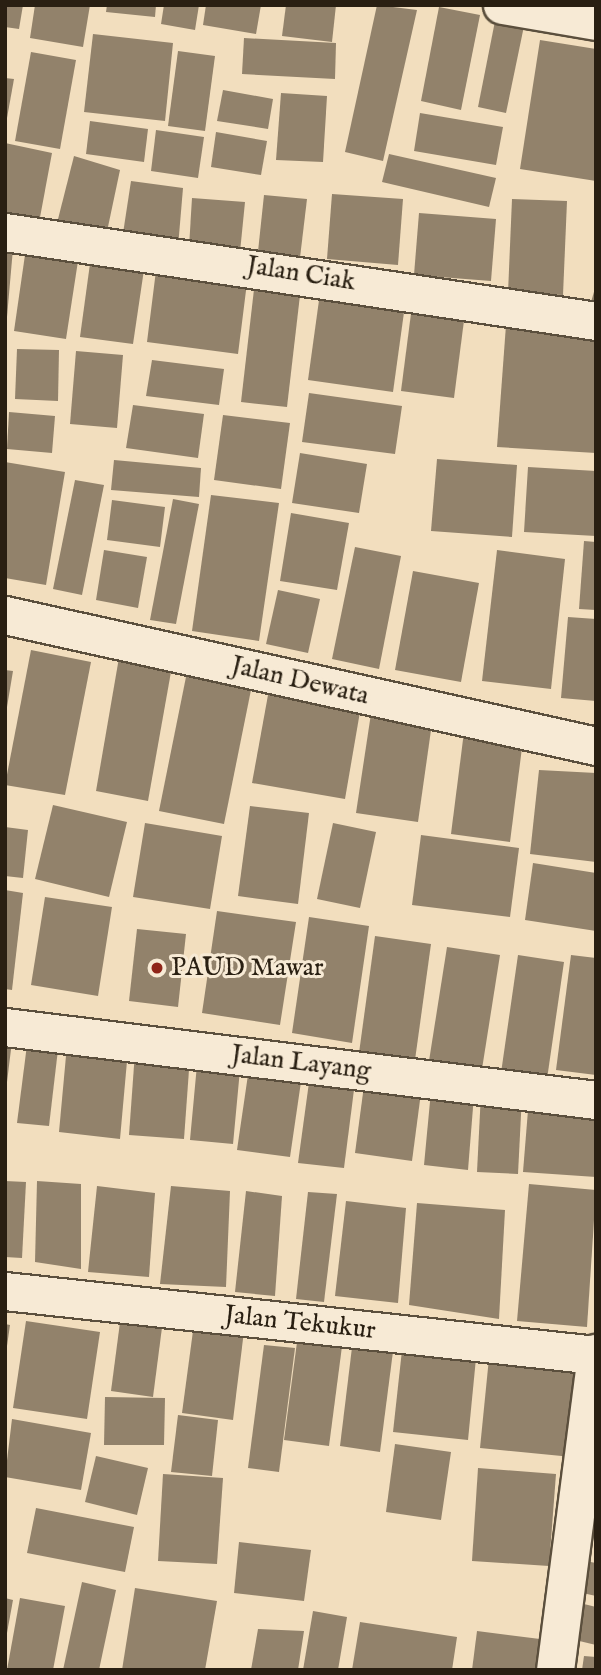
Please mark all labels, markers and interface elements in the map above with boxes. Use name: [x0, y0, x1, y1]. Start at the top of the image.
street label: Jalan Ciak: [244, 250, 358, 298]
street label: Jalan Dewata: [228, 650, 372, 712]
place label: PAUD Mawar: [171, 952, 324, 984]
marker: PAUD Mawar: [149, 960, 165, 976]
street label: Jalan Layang: [229, 1039, 373, 1087]
street label: Jalan Tekukur: [223, 1300, 377, 1346]

